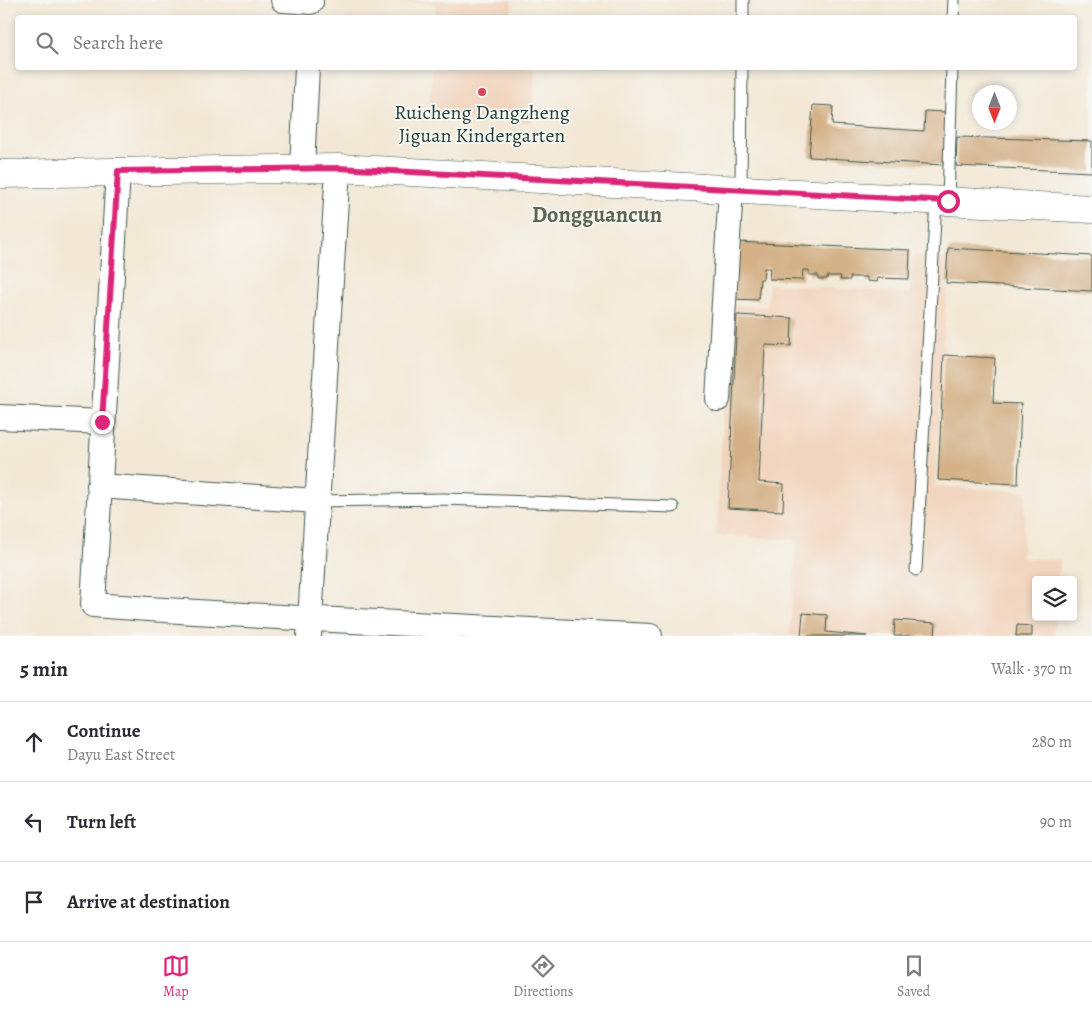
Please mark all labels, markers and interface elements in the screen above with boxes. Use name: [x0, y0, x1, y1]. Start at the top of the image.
search box: [15, 15, 1077, 70]
icon: search: [33, 29, 61, 57]
text: Search here: [73, 30, 163, 56]
north arrow: [972, 85, 1017, 130]
marker: Ruicheng Dangzheng Jiguan Kindergarten: [476, 86, 488, 98]
place label: Ruicheng Dangzheng Jiguan Kindergarten: [394, 99, 570, 149]
route start: [937, 190, 960, 213]
district label: Dongguancun: [532, 200, 662, 230]
route end: [91, 411, 114, 434]
map controls: [1032, 576, 1077, 621]
button: layers: [1032, 576, 1077, 621]
text: 5 min: [20, 655, 68, 683]
text: Walk · 370 m: [991, 658, 1072, 680]
text: Continue: [67, 718, 141, 744]
icon: ahead: [20, 728, 48, 756]
text: 280 m: [1032, 731, 1072, 753]
text: Dayu East Street: [67, 744, 175, 766]
icon: left: [20, 808, 48, 836]
text: Turn left: [67, 809, 136, 835]
text: 90 m: [1040, 811, 1072, 833]
icon: arrive: [20, 888, 48, 916]
text: Arrive at destination: [67, 889, 230, 915]
tab: Map: [162, 952, 190, 1001]
tab: Directions: [513, 952, 573, 1001]
tab: Saved: [897, 952, 930, 1001]

